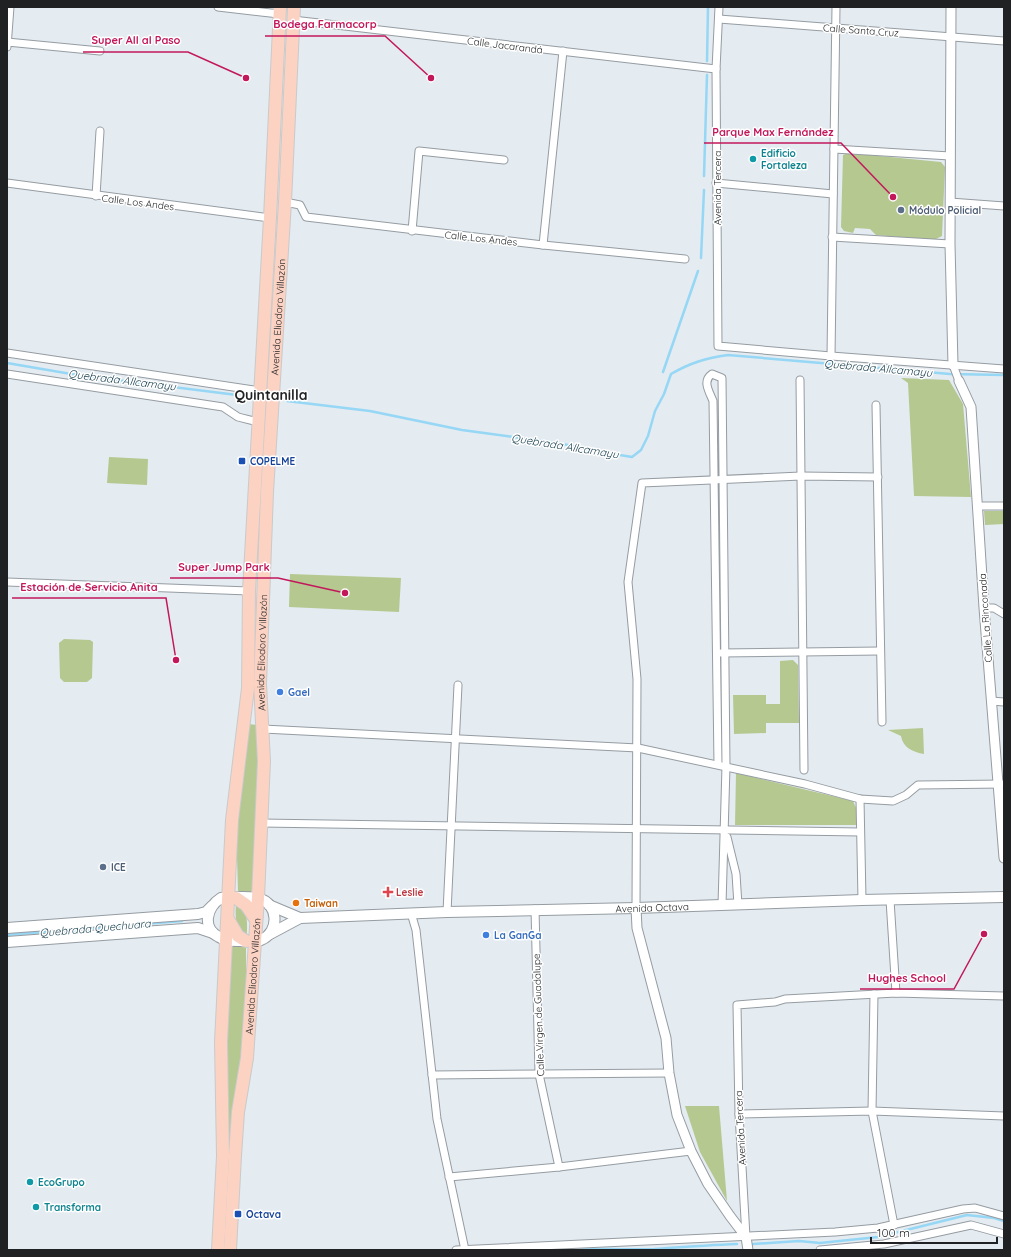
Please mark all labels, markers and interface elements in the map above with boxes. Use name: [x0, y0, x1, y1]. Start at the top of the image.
callout: Bodega Farmacorp: [265, 13, 385, 36]
text: Bodega Farmacorp: [273, 17, 377, 31]
street label: Calle Santa Cruz: [823, 21, 900, 40]
callout: Super All al Paso: [83, 29, 188, 52]
text: Super All al Paso: [92, 33, 181, 47]
street label: Calle Jacarandá: [466, 34, 544, 57]
callout: Parque Max Fernández: [704, 120, 841, 143]
text: Parque Max Fernández: [712, 125, 834, 139]
place label: Edificio Fortaleza: [761, 147, 807, 172]
street label: Avenida Tercera: [711, 151, 724, 225]
marker: Edificio Fortaleza: [748, 154, 758, 164]
street label: Calle Los Andes: [101, 192, 175, 213]
place label: Módulo Policial: [909, 204, 981, 217]
marker: Módulo Policial: [896, 205, 906, 215]
street label: Calle Los Andes: [444, 228, 518, 249]
street label: Avenida Eliodoro Villazón: [268, 258, 288, 376]
water label: Quebrada Allcamayu: [823, 356, 933, 380]
water label: Quebrada Allcamayu: [67, 366, 177, 394]
district label: Quintanilla: [235, 386, 307, 404]
water label: Quebrada Allcamayu: [510, 431, 620, 462]
place label: COPELME: [250, 455, 295, 468]
marker: COPELME: [237, 456, 247, 466]
callout: Super Jump Park: [170, 555, 278, 578]
text: Super Jump Park: [178, 560, 270, 574]
street label: Calle La Rinconada: [976, 573, 995, 663]
callout: Estación de Servicio Anita: [12, 575, 166, 598]
text: Estación de Servicio Anita: [20, 580, 158, 594]
street label: Avenida Eliodoro Villazón: [254, 594, 270, 711]
place label: Gael: [288, 686, 310, 699]
marker: Gael: [275, 687, 285, 697]
place label: ICE: [111, 861, 126, 874]
marker: ICE: [98, 862, 108, 872]
place label: Leslie: [396, 886, 423, 899]
marker: Leslie: [383, 887, 393, 897]
place label: Taiwan: [304, 897, 338, 910]
marker: Taiwan: [291, 898, 301, 908]
street label: Avenida Octava: [615, 900, 689, 915]
water label: Quebrada Quechuara: [39, 916, 152, 940]
street label: Avenida Eliodoro Villazón: [243, 918, 264, 1035]
place label: La GanGa: [494, 929, 541, 942]
marker: La GanGa: [481, 930, 491, 940]
street label: Calle Virgen de Guadalupe: [530, 953, 547, 1077]
callout: Hughes School: [860, 966, 954, 989]
text: Hughes School: [868, 971, 946, 985]
street label: Avenida Tercera: [732, 1090, 749, 1166]
place label: EcoGrupo: [38, 1176, 85, 1189]
marker: EcoGrupo: [25, 1177, 35, 1187]
place label: Transforma: [44, 1201, 101, 1214]
marker: Transforma: [31, 1202, 41, 1212]
place label: Octava: [246, 1208, 281, 1221]
marker: Octava: [233, 1209, 243, 1219]
scale bar: [871, 1219, 997, 1245]
text: 100 m: [877, 1225, 910, 1240]

